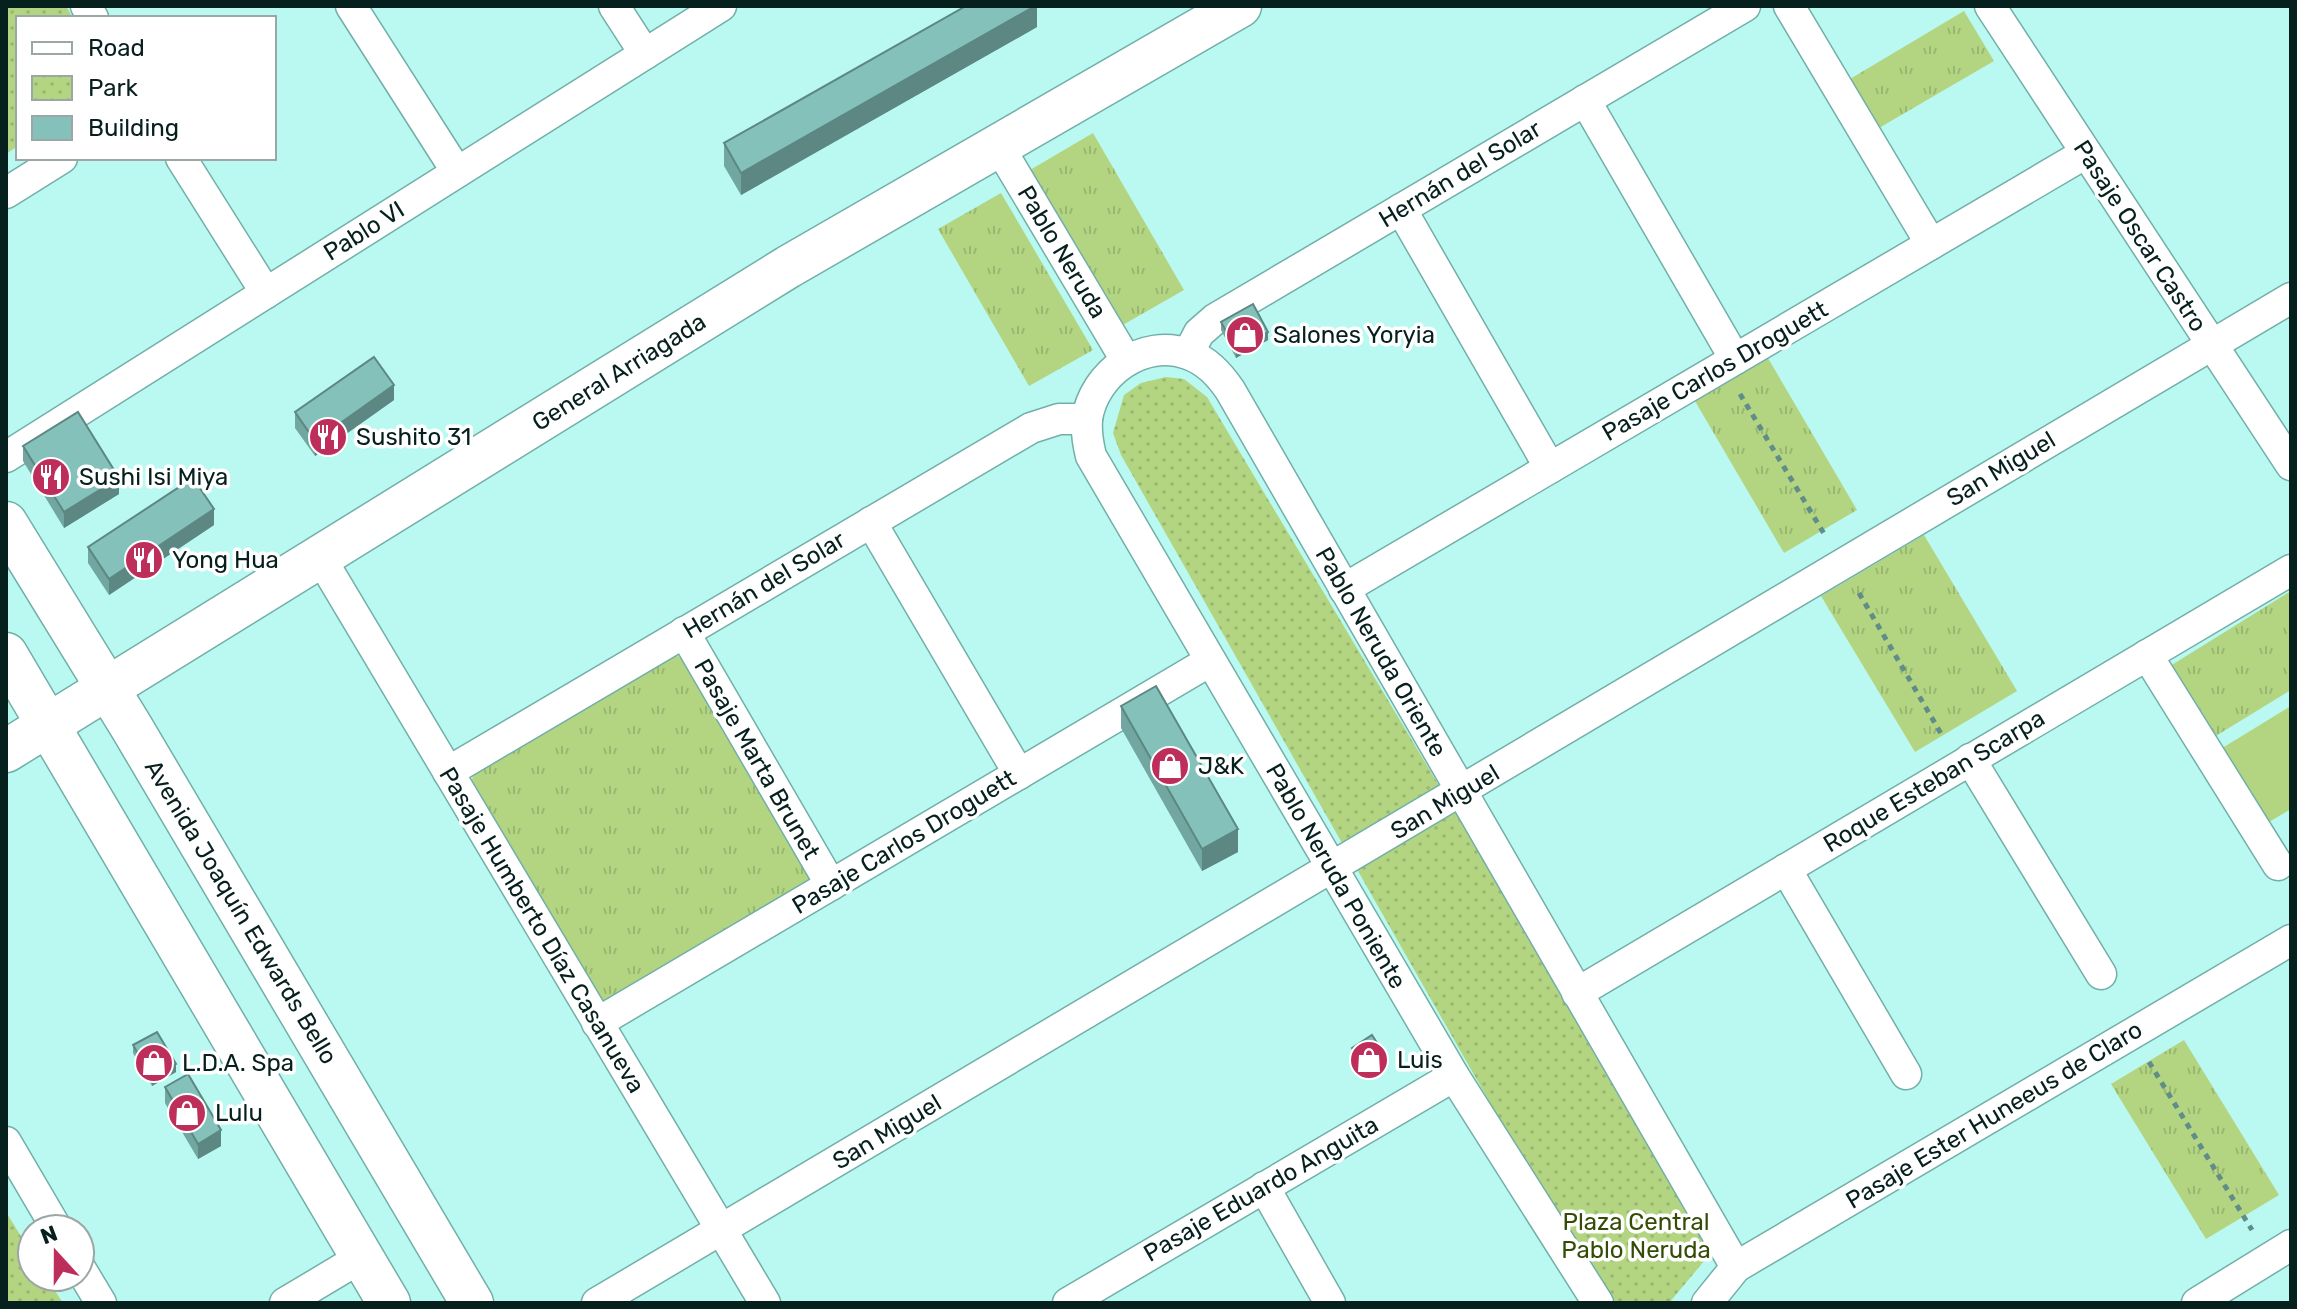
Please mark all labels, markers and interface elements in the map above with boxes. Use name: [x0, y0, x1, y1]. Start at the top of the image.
legend: [16, 16, 276, 160]
text: Road: [88, 34, 145, 62]
text: Park: [88, 74, 139, 102]
text: Building: [88, 114, 179, 142]
street label: Hernán del Solar: [1374, 115, 1546, 233]
street label: Pasaje Oscar Castro: [2068, 135, 2212, 337]
street label: Pablo Neruda: [1012, 181, 1112, 323]
street label: Pablo VI: [318, 195, 410, 267]
street label: Pasaje Carlos Droguett: [1597, 295, 1833, 447]
street label: General Arriagada: [527, 307, 711, 437]
shop icon: Salones Yoryia: [1224, 314, 1266, 356]
place label: Salones Yoryia: [1273, 321, 1435, 349]
restaurant icon: Sushito 31: [307, 416, 349, 458]
place label: Sushito 31: [356, 423, 471, 451]
street label: San Miguel: [1942, 426, 2060, 512]
restaurant icon: Sushi Isi Miya: [30, 456, 72, 498]
place label: Sushi Isi Miya: [79, 463, 228, 491]
street label: Hernán del Solar: [678, 526, 850, 644]
restaurant icon: Yong Hua: [123, 539, 165, 581]
street label: Pablo Neruda Oriente: [1310, 542, 1452, 762]
place label: Yong Hua: [172, 546, 279, 574]
street label: Pasaje Marta Brunet: [688, 654, 826, 864]
street label: Roque Esteban Scarpa: [1818, 704, 2050, 858]
shop icon: J&K: [1149, 745, 1191, 787]
place label: J&K: [1198, 752, 1245, 780]
street label: Avenida Joaquín Edwards Bello: [139, 755, 343, 1069]
street label: Pablo Neruda Poniente: [1260, 758, 1412, 994]
street label: San Miguel: [1386, 759, 1504, 845]
street label: Pasaje Humberto Díaz Casanueva: [433, 762, 651, 1098]
street label: Pasaje Carlos Droguett: [787, 764, 1021, 920]
street label: Pasaje Ester Huneeus de Claro: [1841, 1015, 2147, 1215]
shop icon: Luis: [1348, 1039, 1390, 1081]
shop icon: L.D.A. Spa: [133, 1042, 175, 1084]
place label: Luis: [1397, 1046, 1443, 1074]
place label: L.D.A. Spa: [182, 1049, 294, 1077]
street label: San Miguel: [828, 1089, 946, 1175]
shop icon: Lulu: [166, 1092, 208, 1134]
place label: Lulu: [215, 1099, 263, 1127]
street label: Pasaje Eduardo Anguita: [1139, 1110, 1383, 1268]
park label: Plaza Central Pablo Neruda: [1561, 1208, 1711, 1264]
north arrow: [16, 1213, 96, 1293]
text: N: [37, 1219, 61, 1250]

